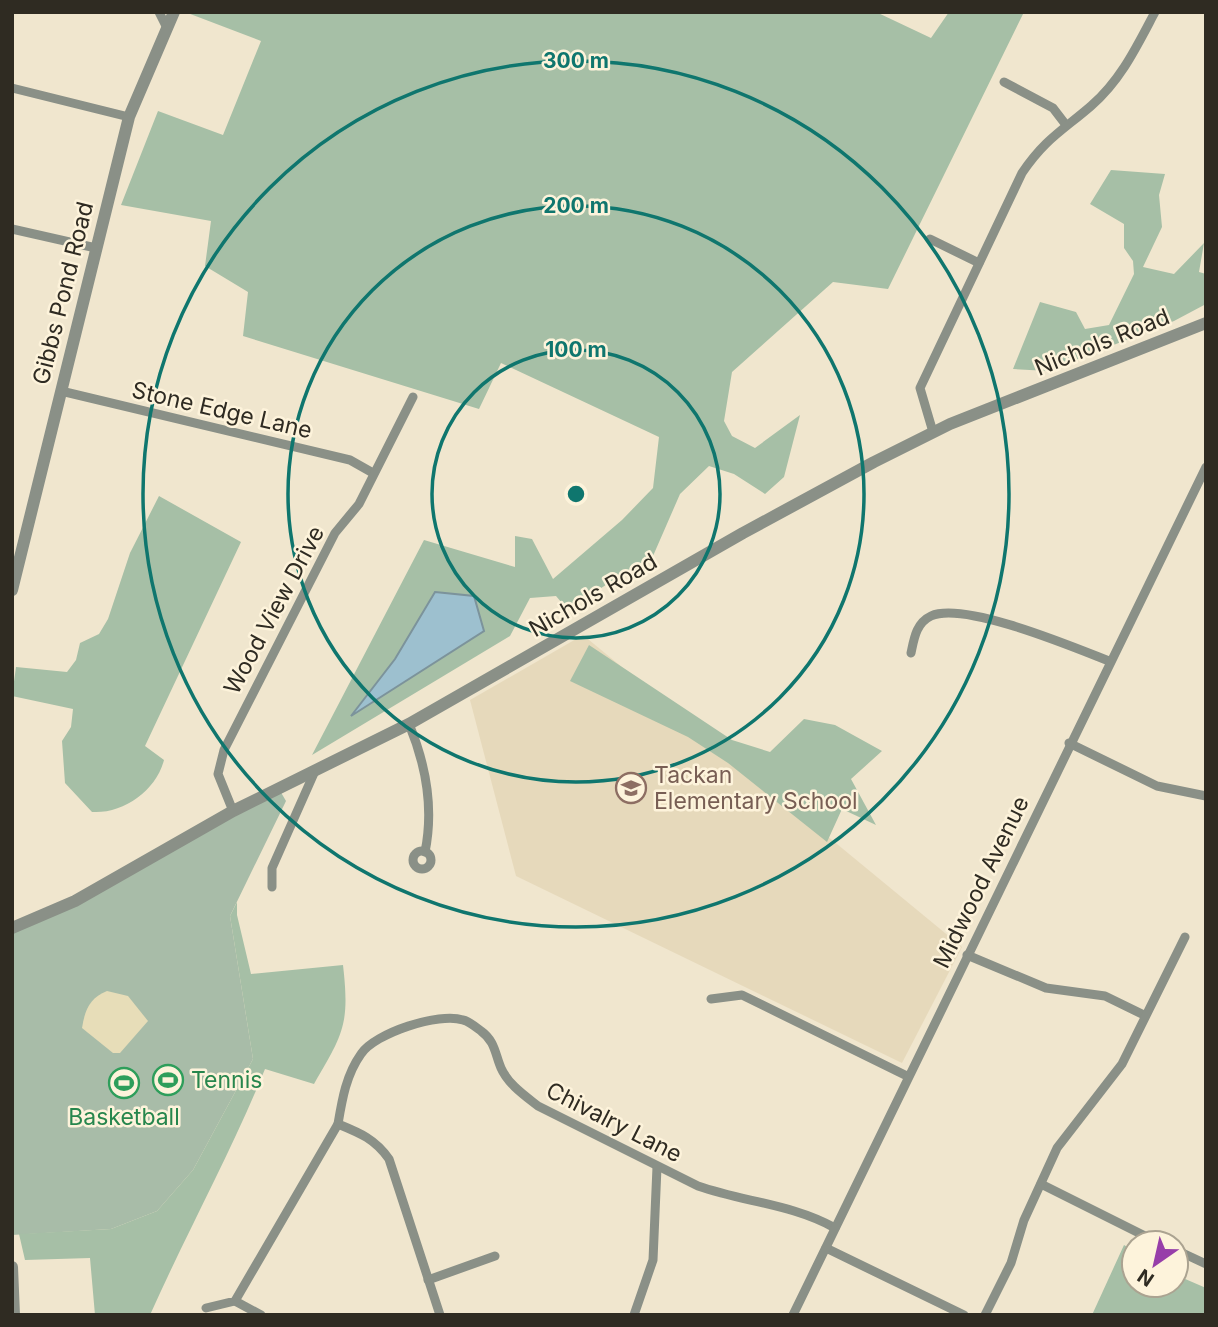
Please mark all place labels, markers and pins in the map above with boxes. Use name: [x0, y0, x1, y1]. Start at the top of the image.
centre of rings: [564, 482, 588, 506]
place label: Tackan Elementary School: [654, 761, 858, 815]
school or university icon: Tackan Elementary School: [614, 771, 648, 805]
sports icon: Tennis: [151, 1063, 185, 1097]
sports icon: Basketball: [107, 1066, 141, 1100]
place label: Tennis: [191, 1066, 262, 1094]
place label: Basketball: [68, 1103, 180, 1131]

